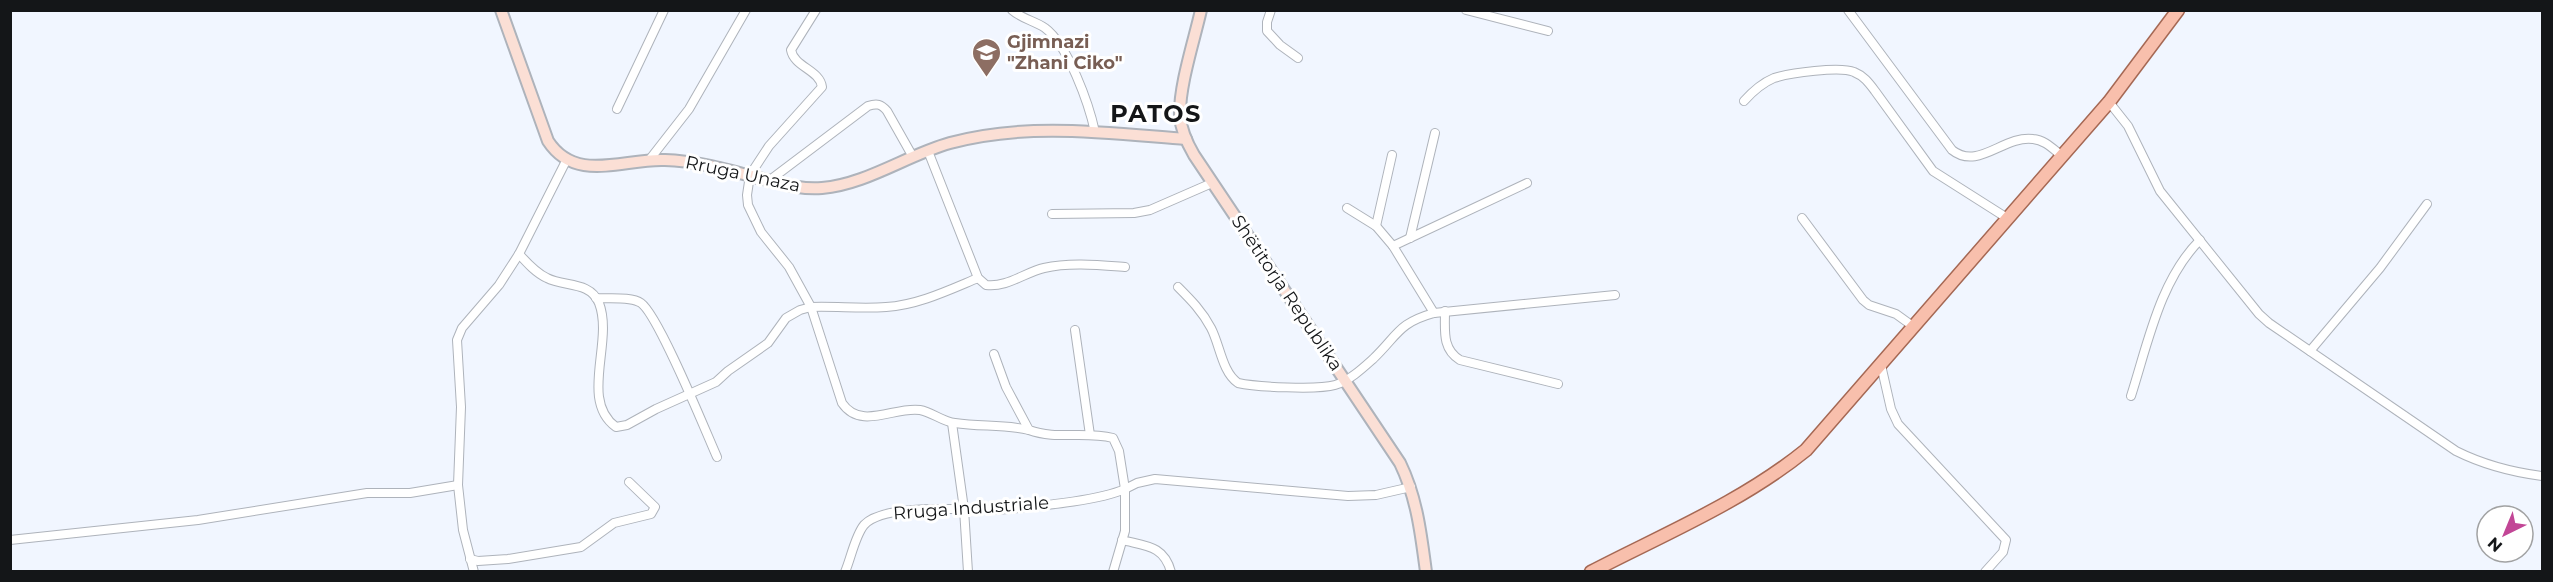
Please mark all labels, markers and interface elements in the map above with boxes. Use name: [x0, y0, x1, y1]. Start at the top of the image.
place label: Gjimnazi "Zhani Ciko": [1007, 31, 1123, 74]
school or university icon: Gjimnazi "Zhani Ciko": [970, 36, 1002, 78]
district label: PATOS: [1110, 99, 1202, 128]
street label: Rruga Unaza: [684, 151, 802, 197]
street label: Shëtitorja Republika: [1227, 211, 1347, 375]
street label: Rruga Industriale: [892, 492, 1050, 524]
north arrow: [2475, 504, 2535, 564]
text: N: [2484, 533, 2506, 556]

